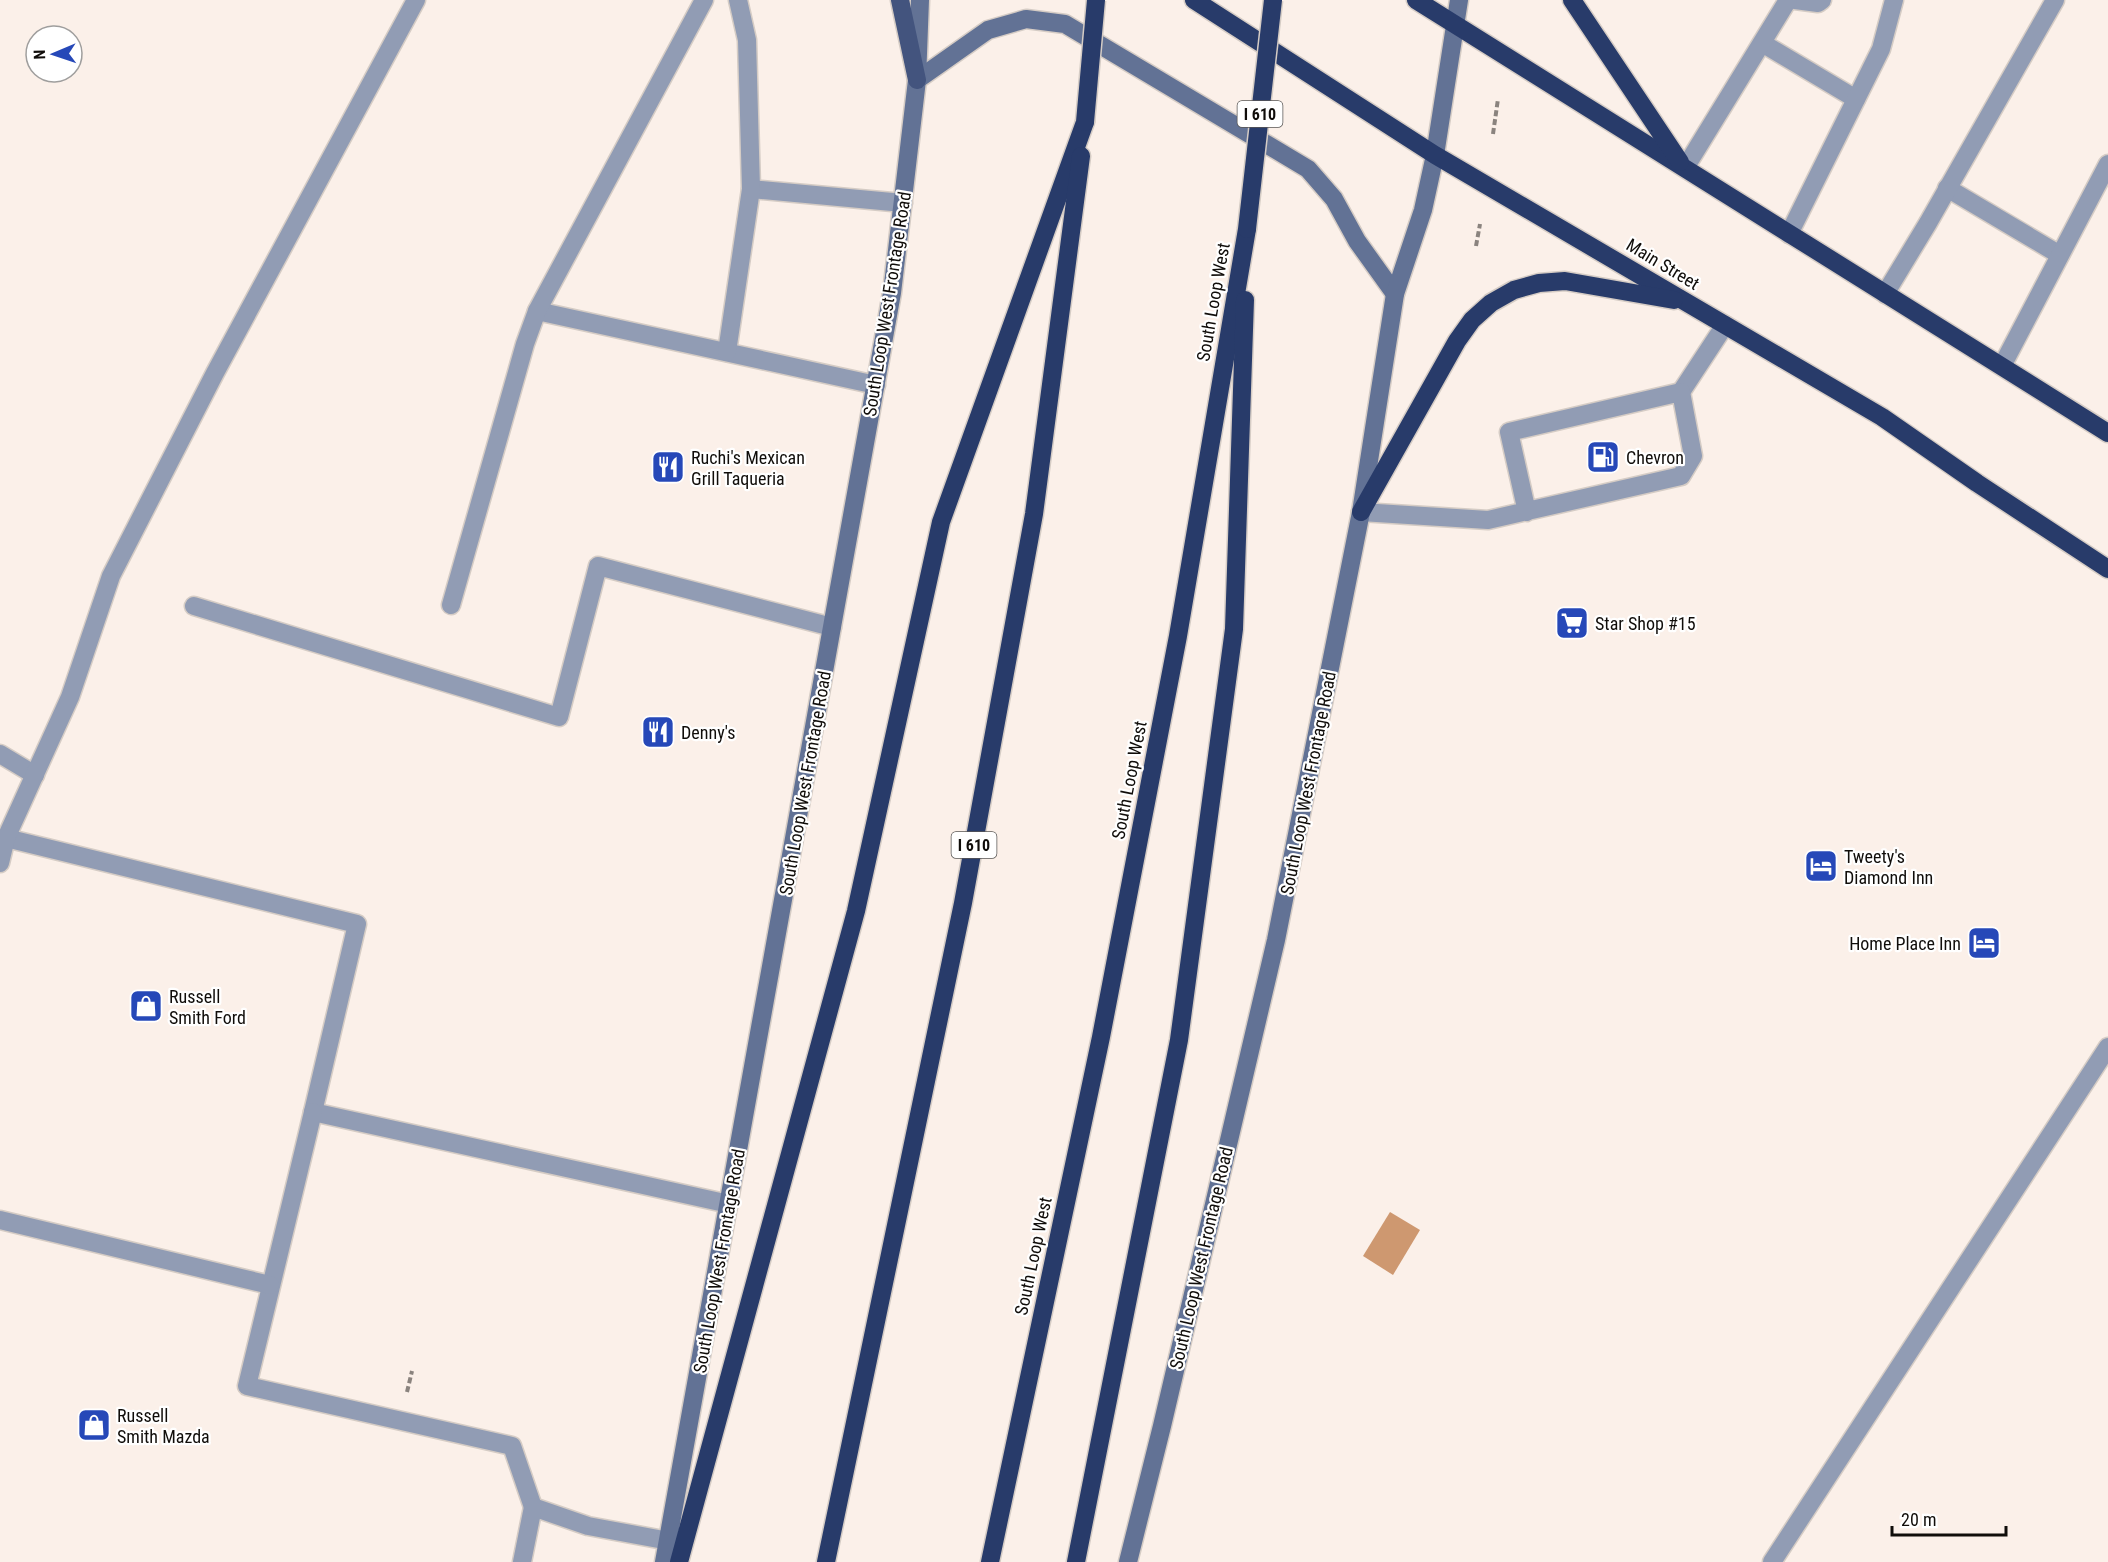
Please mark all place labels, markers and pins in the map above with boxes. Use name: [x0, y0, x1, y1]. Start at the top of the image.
fuel station icon: Chevron: [1585, 439, 1621, 475]
place label: Ruchi's Mexican Grill Taqueria: [691, 447, 805, 489]
place label: Chevron: [1626, 447, 1684, 468]
restaurant icon: Ruchi's Mexican Grill Taqueria: [650, 449, 686, 485]
supermarket icon: Star Shop #15: [1554, 605, 1590, 641]
place label: Star Shop #15: [1595, 613, 1696, 634]
restaurant icon: Denny's: [640, 714, 676, 750]
place label: Denny's: [681, 722, 735, 743]
place label: Tweety's Diamond Inn: [1844, 846, 1933, 888]
hotel icon: Tweety's Diamond Inn: [1803, 848, 1839, 884]
hotel icon: Home Place Inn: [1966, 925, 2002, 961]
place label: Home Place Inn: [1849, 933, 1961, 954]
place label: Russell Smith Ford: [169, 986, 246, 1028]
shop icon: Russell Smith Ford: [128, 988, 164, 1024]
place label: Russell Smith Mazda: [117, 1405, 210, 1447]
shop icon: Russell Smith Mazda: [76, 1407, 112, 1443]

